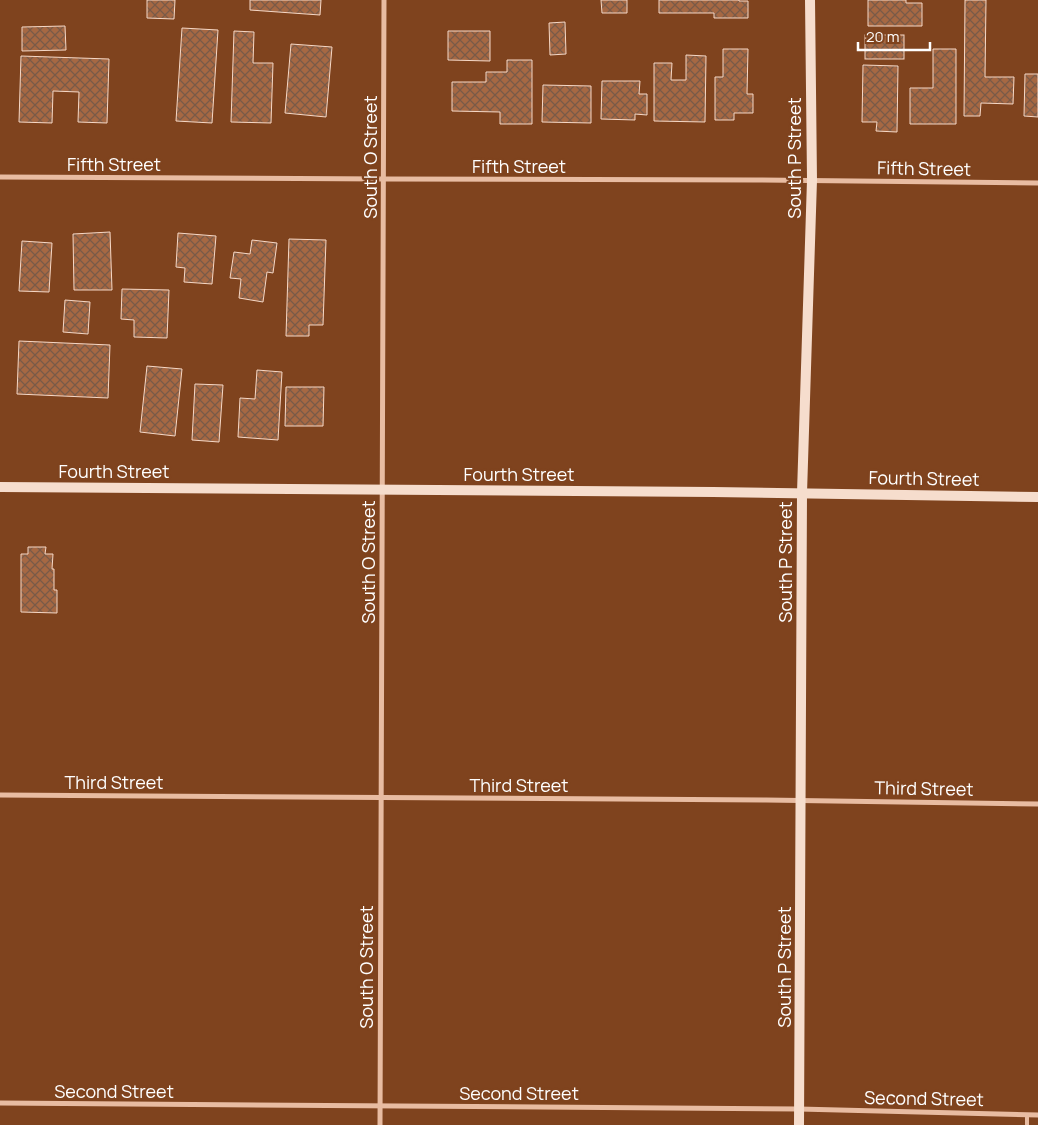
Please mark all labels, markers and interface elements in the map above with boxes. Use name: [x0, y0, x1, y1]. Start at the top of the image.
scale bar: [858, 20, 930, 52]
text: 20 m: [866, 26, 899, 47]
street label: South O Street: [358, 95, 382, 219]
street label: South P Street: [782, 97, 806, 219]
street label: Fifth Street: [67, 152, 161, 176]
street label: Fifth Street: [472, 154, 566, 178]
street label: Fifth Street: [877, 155, 971, 181]
street label: Fourth Street: [59, 459, 170, 483]
street label: Fourth Street: [464, 462, 575, 486]
street label: Fourth Street: [868, 465, 980, 491]
street label: South O Street: [356, 500, 380, 624]
street label: South P Street: [773, 501, 797, 623]
street label: Third Street: [64, 770, 164, 794]
street label: Third Street: [469, 773, 569, 797]
street label: Third Street: [874, 775, 974, 801]
street label: South O Street: [354, 905, 378, 1029]
street label: South P Street: [772, 906, 796, 1028]
street label: Second Street: [54, 1079, 174, 1103]
street label: Second Street: [459, 1081, 579, 1105]
street label: Second Street: [864, 1085, 984, 1111]

